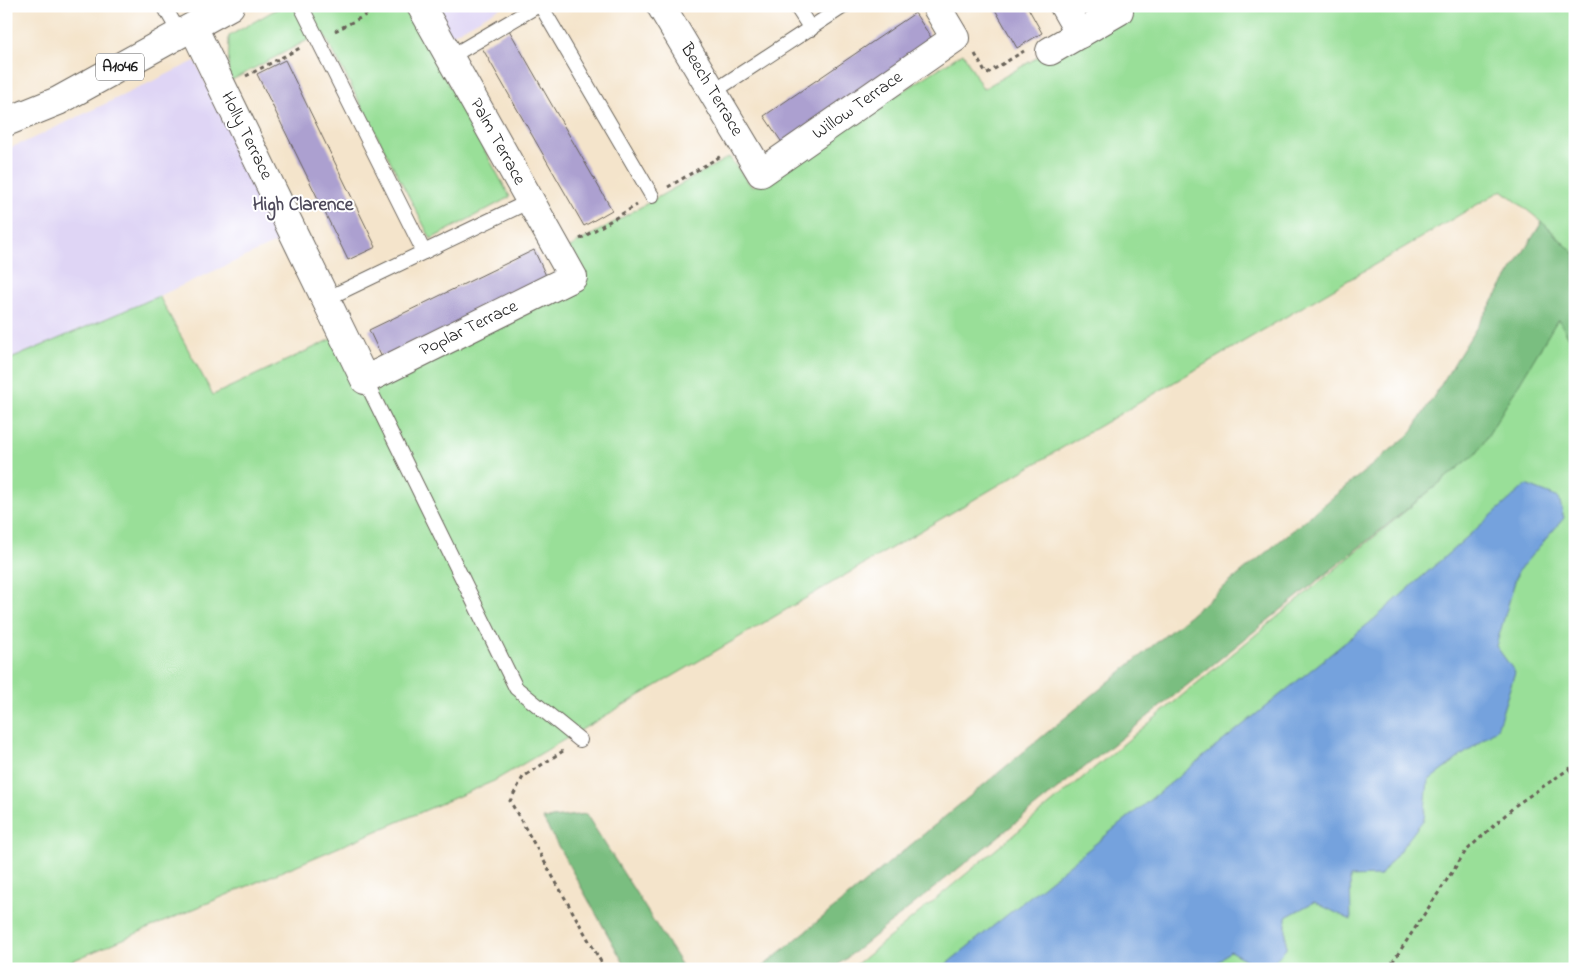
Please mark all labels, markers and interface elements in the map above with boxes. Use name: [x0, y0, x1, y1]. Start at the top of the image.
street label: Beech Terrace: [672, 38, 750, 142]
road number: A1046: [96, 54, 144, 80]
street label: Willow Terrace: [807, 65, 909, 147]
street label: Holly Terrace: [213, 88, 279, 185]
street label: Palm Terrace: [462, 94, 532, 191]
district label: High Clarence: [253, 192, 354, 221]
street label: Poplar Terrace: [416, 294, 523, 364]

